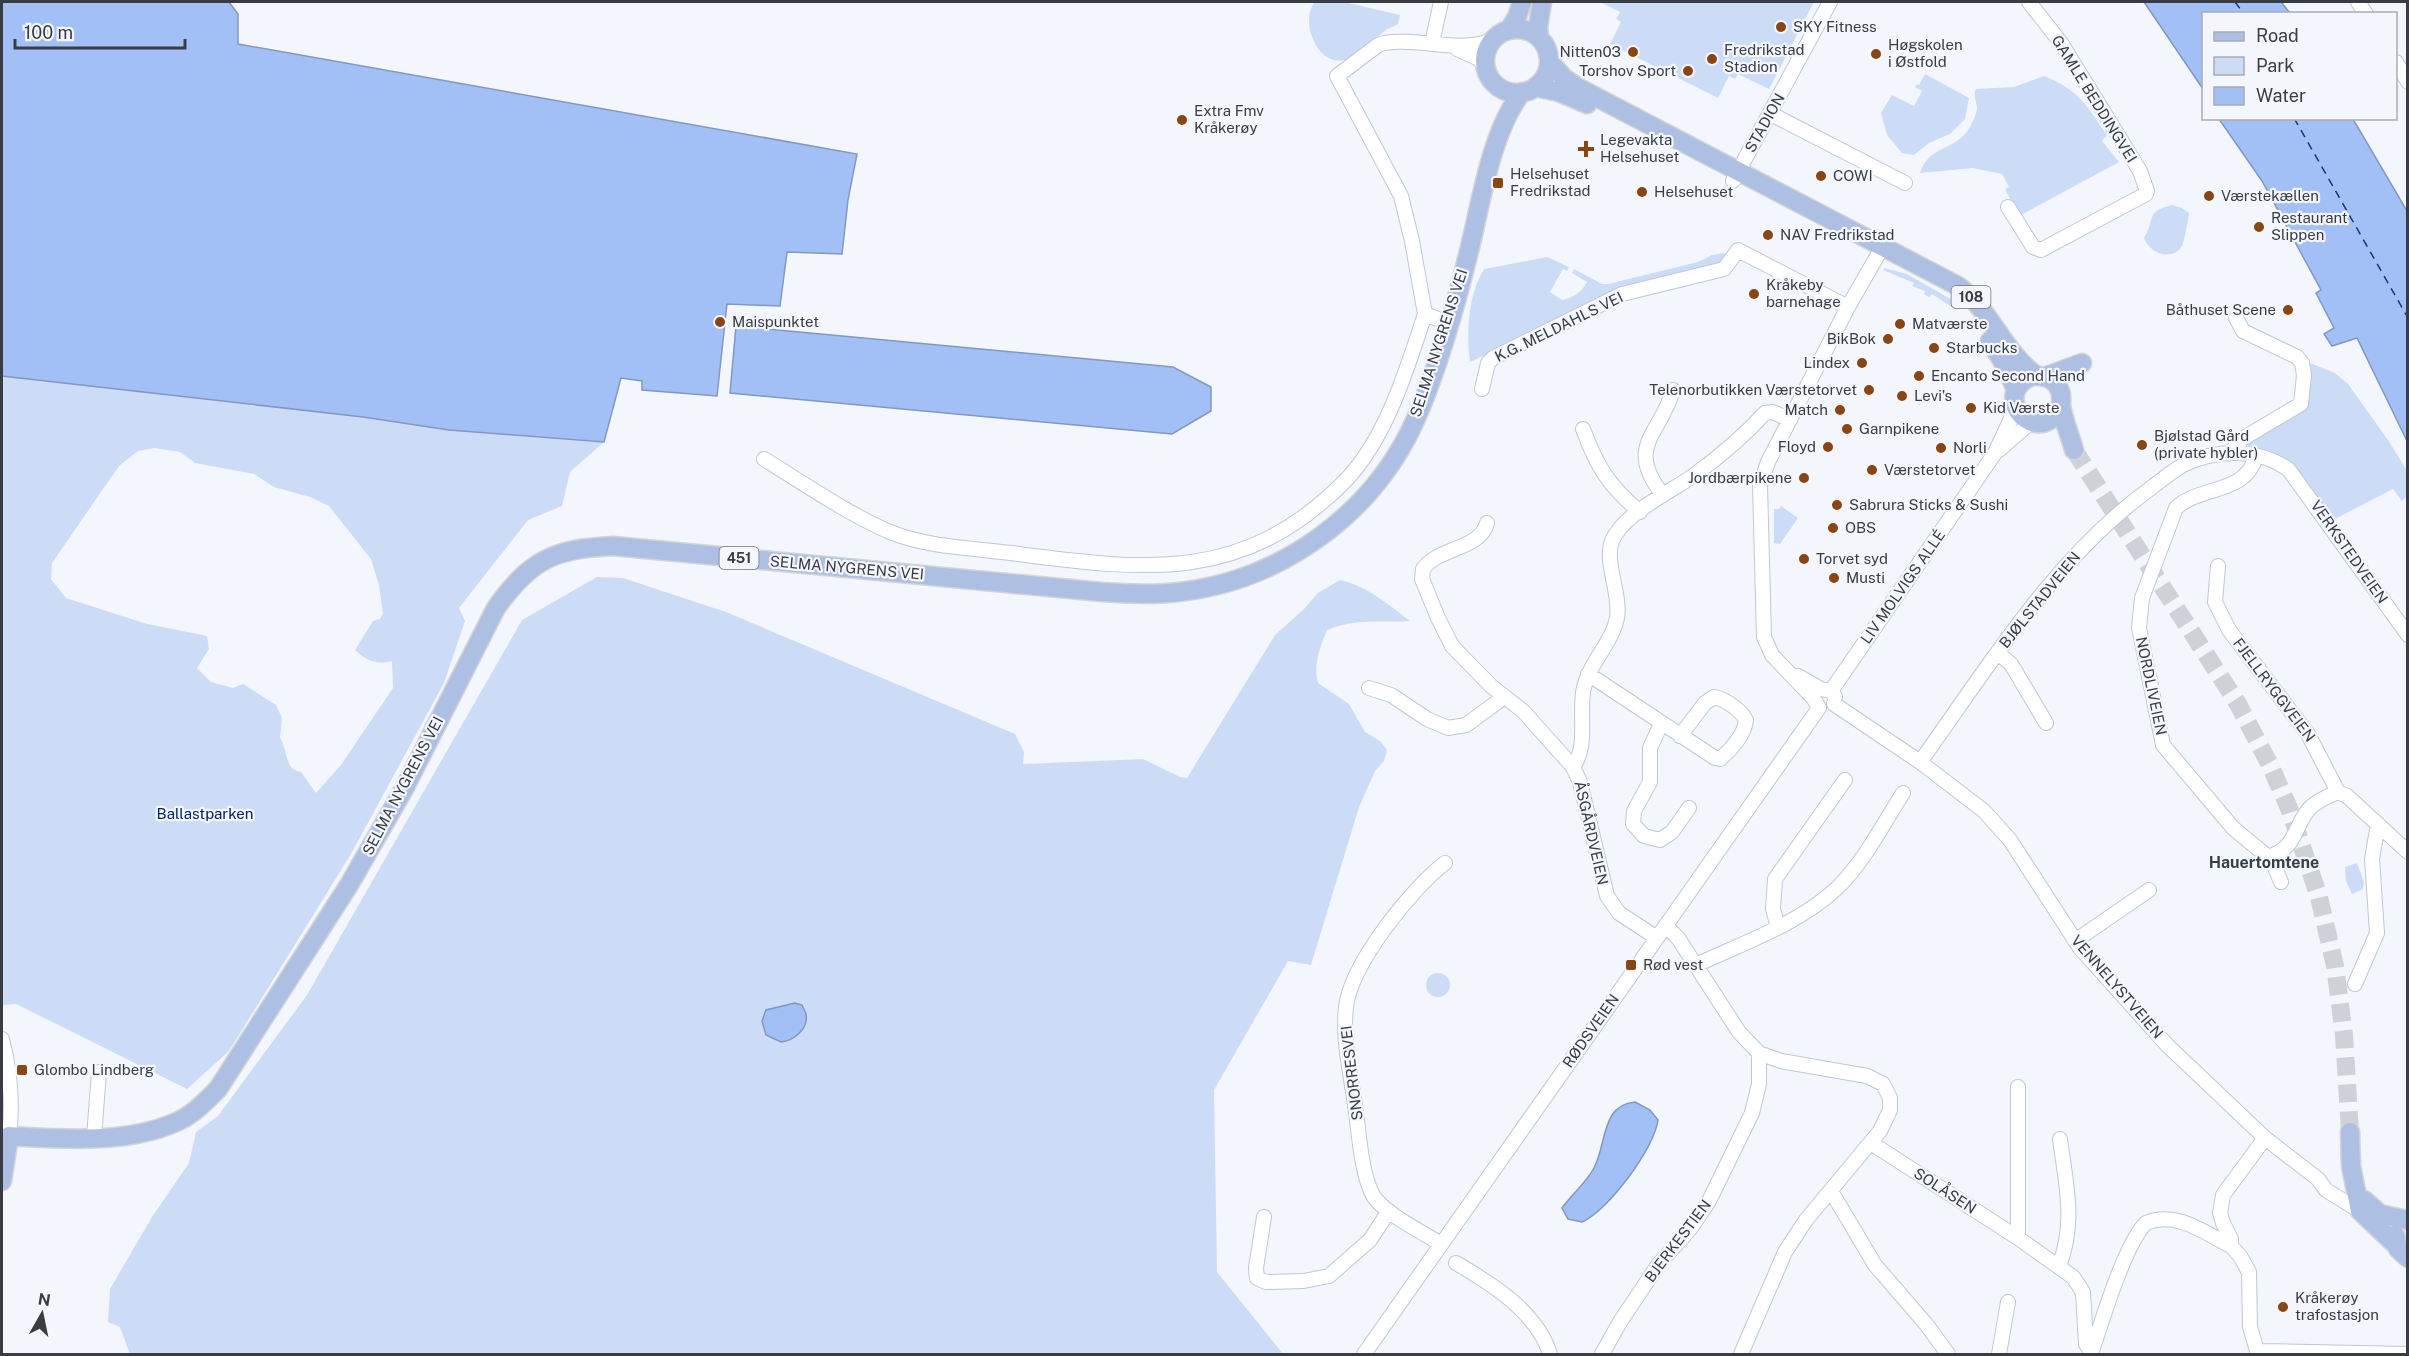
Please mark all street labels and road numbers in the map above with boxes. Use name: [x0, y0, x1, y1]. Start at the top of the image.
street label: GAMLE BEDDINGVEI: [2048, 32, 2141, 165]
street label: STADION: [1741, 90, 1788, 155]
street label: SELMA NYGRENS VEI: [1407, 267, 1470, 419]
road number: 108: [1952, 286, 1990, 308]
street label: K.G. MELDAHLS VEI: [1492, 288, 1626, 365]
street label: VERKSTEDVEIEN: [2307, 497, 2391, 607]
street label: LIV MOLVIGS ALLÉ: [1857, 527, 1948, 647]
road number: 451: [720, 547, 758, 569]
street label: BJØLSTADVEIEN: [1996, 548, 2084, 651]
street label: SELMA NYGRENS VEI: [769, 552, 925, 583]
street label: NORDLIVEIEN: [2133, 635, 2170, 737]
street label: FJELLRYGGVEIEN: [2230, 635, 2319, 745]
street label: SELMA NYGRENS VEI: [359, 714, 446, 858]
street label: ÅSGÅRDVEIEN: [1571, 779, 1613, 887]
street label: VENNELYSTVEIEN: [2068, 932, 2167, 1042]
street label: RØDSVEIEN: [1559, 991, 1622, 1071]
street label: SNORRESVEI: [1337, 1025, 1366, 1121]
street label: SOLÅSEN: [1911, 1163, 1980, 1217]
street label: BJERKESTIEN: [1641, 1196, 1714, 1285]

